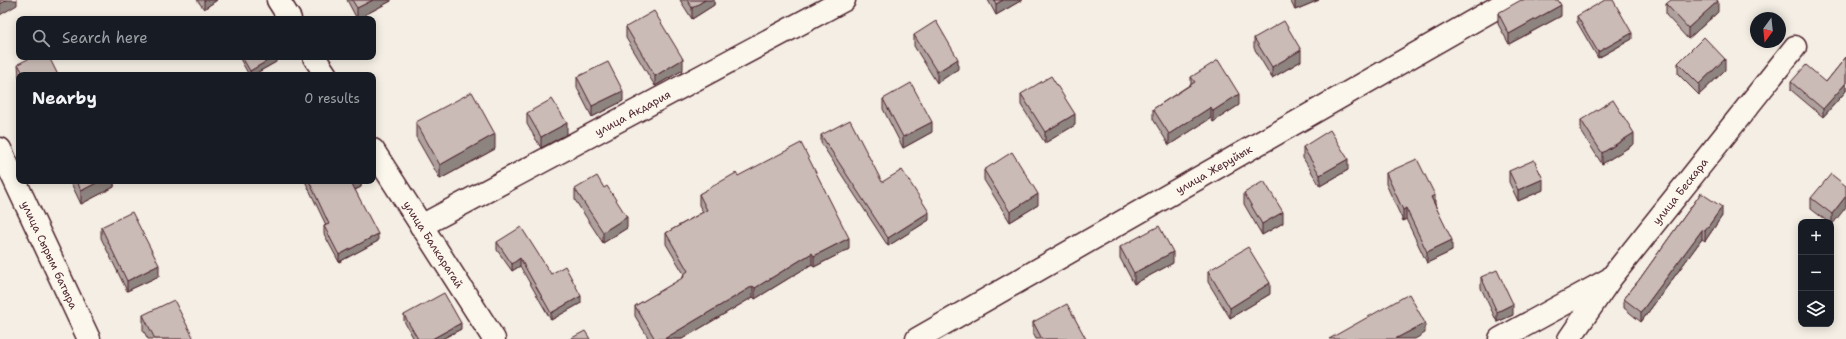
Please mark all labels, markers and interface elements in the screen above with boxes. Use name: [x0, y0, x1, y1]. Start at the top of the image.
north arrow: [1750, 12, 1786, 48]
search box: [16, 16, 376, 60]
icon: search: [30, 27, 52, 49]
text: Search here: [62, 28, 148, 48]
street label: улица Акдария: [592, 86, 673, 139]
text: Nearby: [32, 87, 97, 109]
text: 0 results: [304, 90, 360, 107]
street label: улица Жеруйык: [1173, 141, 1255, 197]
street label: улица Бескара: [1649, 155, 1711, 228]
street label: улица Сырым батыра: [18, 198, 81, 312]
street label: улица Балкарагай: [400, 198, 467, 291]
map controls: [1798, 219, 1834, 327]
button: +: [1798, 219, 1834, 255]
button: −: [1798, 255, 1834, 291]
button: layers: [1798, 291, 1834, 327]

